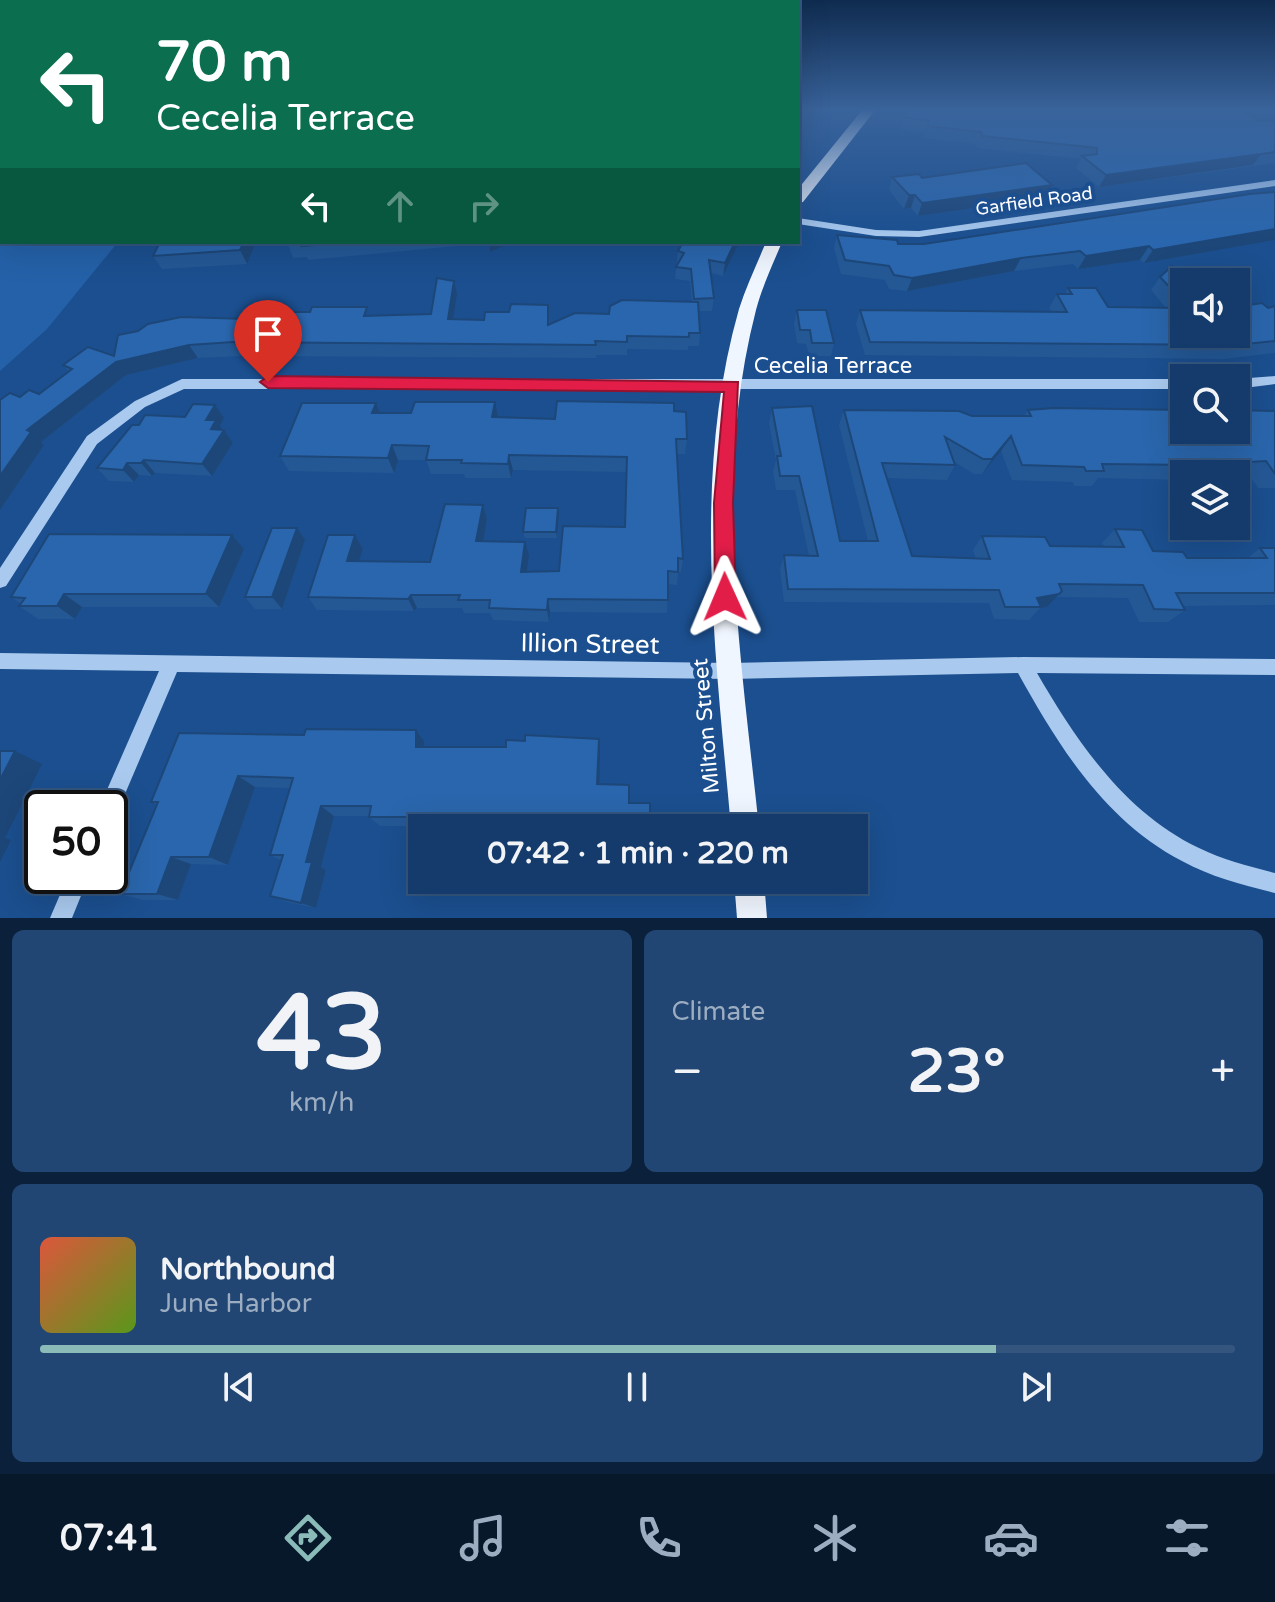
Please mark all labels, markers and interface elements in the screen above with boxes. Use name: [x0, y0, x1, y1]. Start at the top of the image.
text: 70 m: [156, 29, 292, 96]
icon: left: [24, 32, 128, 136]
text: Cecelia Terrace: [156, 97, 415, 140]
street label: Garfield Road: [974, 182, 1094, 220]
icon: left: [294, 184, 338, 228]
icon: ahead: [378, 184, 422, 228]
icon: right: [462, 184, 506, 228]
map controls: [1170, 268, 1250, 540]
button: sound: [1170, 268, 1250, 348]
pin: [234, 300, 302, 382]
icon: arrive: [246, 312, 290, 356]
street label: Cecelia Terrace: [754, 353, 912, 379]
button: search: [1170, 364, 1250, 444]
button: layers: [1170, 460, 1250, 540]
position arrow: [683, 555, 767, 639]
street label: Illion Street: [520, 627, 660, 661]
street label: Milton Street: [687, 657, 725, 795]
speed limit sign: 50: [24, 790, 128, 894]
text: 07:42 · 1 min · 220 m: [487, 835, 789, 872]
text: 43: [256, 972, 387, 1097]
text: Climate: [672, 996, 765, 1027]
text: 23°: [908, 1036, 1006, 1108]
text: −: [672, 1046, 703, 1099]
text: +: [1210, 1046, 1235, 1099]
text: km/h: [289, 1087, 354, 1118]
text: Northbound: [160, 1251, 336, 1288]
text: June Harbor: [160, 1288, 312, 1319]
icon: previous: [217, 1365, 261, 1409]
icon: pause: [615, 1365, 659, 1409]
icon: next: [1014, 1365, 1058, 1409]
icon: directions: [280, 1510, 336, 1566]
icon: music: [455, 1510, 511, 1566]
icon: phone: [631, 1510, 687, 1566]
icon: climate: [807, 1510, 863, 1566]
icon: car: [983, 1510, 1039, 1566]
icon: filters: [1159, 1510, 1215, 1566]
text: 07:41: [60, 1517, 160, 1560]

